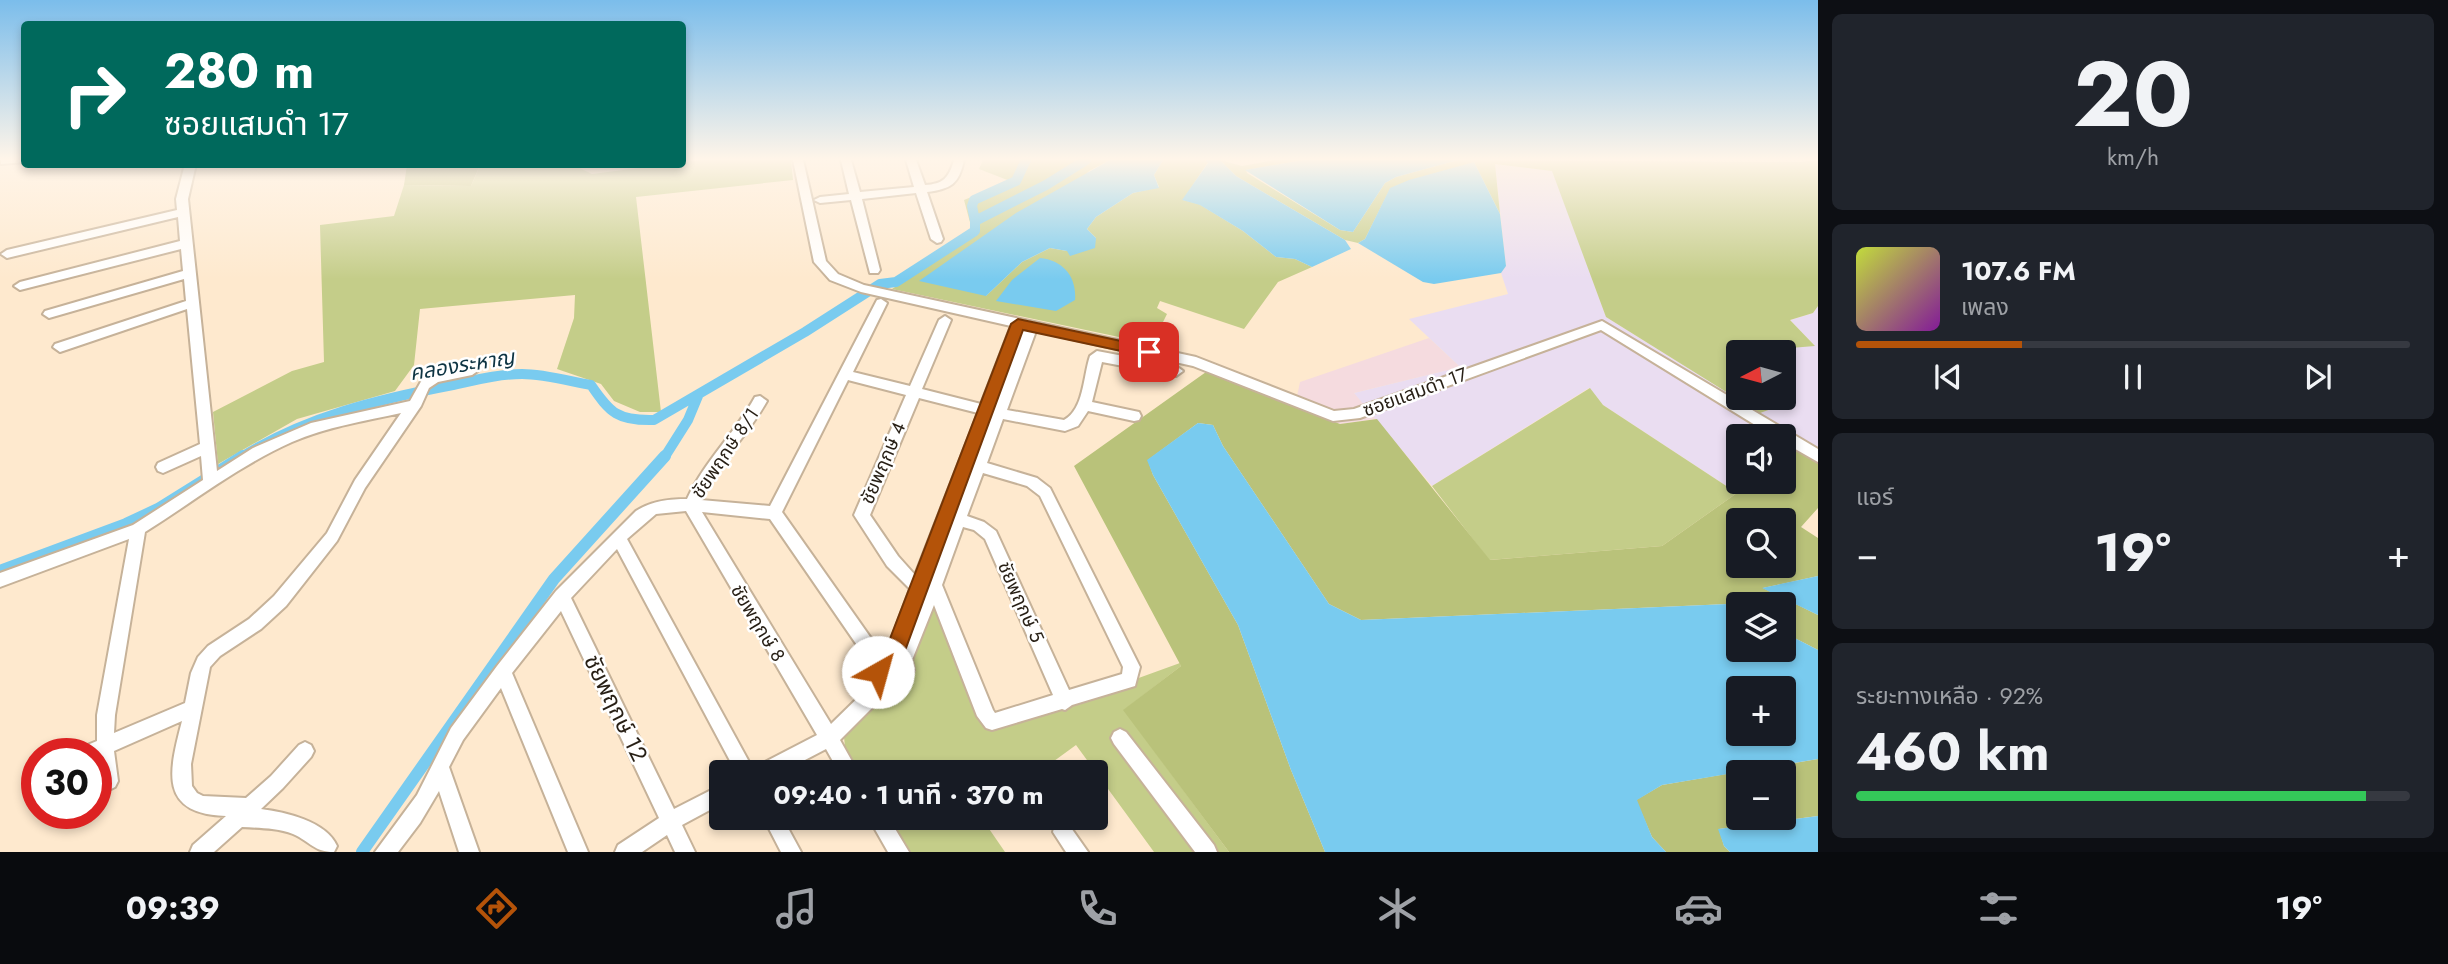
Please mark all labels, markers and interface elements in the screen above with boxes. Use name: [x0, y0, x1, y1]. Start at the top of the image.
text: 20: [2073, 29, 2193, 160]
text: 280 m: [164, 36, 314, 106]
icon: right: [49, 49, 140, 140]
text: ซอยแสมดำ 17: [164, 101, 348, 147]
text: km/h: [2107, 140, 2159, 174]
text: 107.6 FM: [1961, 252, 2076, 290]
text: เพลง: [1961, 290, 2009, 324]
pin: [1119, 322, 1179, 382]
icon: arrive: [1130, 333, 1168, 371]
north arrow: [1726, 340, 1796, 410]
map controls: [1726, 340, 1796, 830]
water label: คลองระหาญ: [408, 342, 518, 388]
icon: previous: [1929, 358, 1967, 396]
icon: pause: [2114, 358, 2152, 396]
icon: next: [2299, 358, 2337, 396]
street label: ซอยแสมดำ 17: [1359, 361, 1471, 423]
street label: ชัยพฤกษ์ 8/1: [685, 402, 765, 504]
street label: ชัยพฤกษ์ 4: [854, 418, 912, 508]
button: sound: [1726, 424, 1796, 494]
text: แอร์: [1856, 480, 1893, 514]
button: search: [1726, 508, 1796, 578]
text: 19°: [2094, 515, 2171, 591]
text: −: [1856, 526, 1878, 581]
text: +: [2387, 526, 2410, 581]
street label: ชัยพฤกษ์ 5: [991, 557, 1051, 647]
street label: ชัยพฤกษ์ 8: [724, 579, 792, 667]
button: layers: [1726, 592, 1796, 662]
position arrow: [841, 635, 915, 709]
street label: ชัยพฤกษ์ 12: [576, 649, 656, 767]
button: +: [1726, 676, 1796, 746]
text: ระยะทางเหลือ · 92%: [1856, 679, 2043, 713]
text: 460 km: [1856, 714, 2050, 790]
speed limit sign: 30: [21, 738, 112, 829]
button: −: [1726, 760, 1796, 830]
text: 09:40 · 1 นาที · 370 m: [774, 776, 1043, 814]
icon: directions: [472, 884, 521, 933]
icon: music: [772, 884, 821, 933]
icon: phone: [1073, 884, 1122, 933]
icon: climate: [1373, 884, 1422, 933]
icon: car: [1674, 884, 1723, 933]
icon: filters: [1974, 884, 2023, 933]
text: 09:39: [126, 885, 220, 931]
text: 19°: [2275, 885, 2322, 931]

